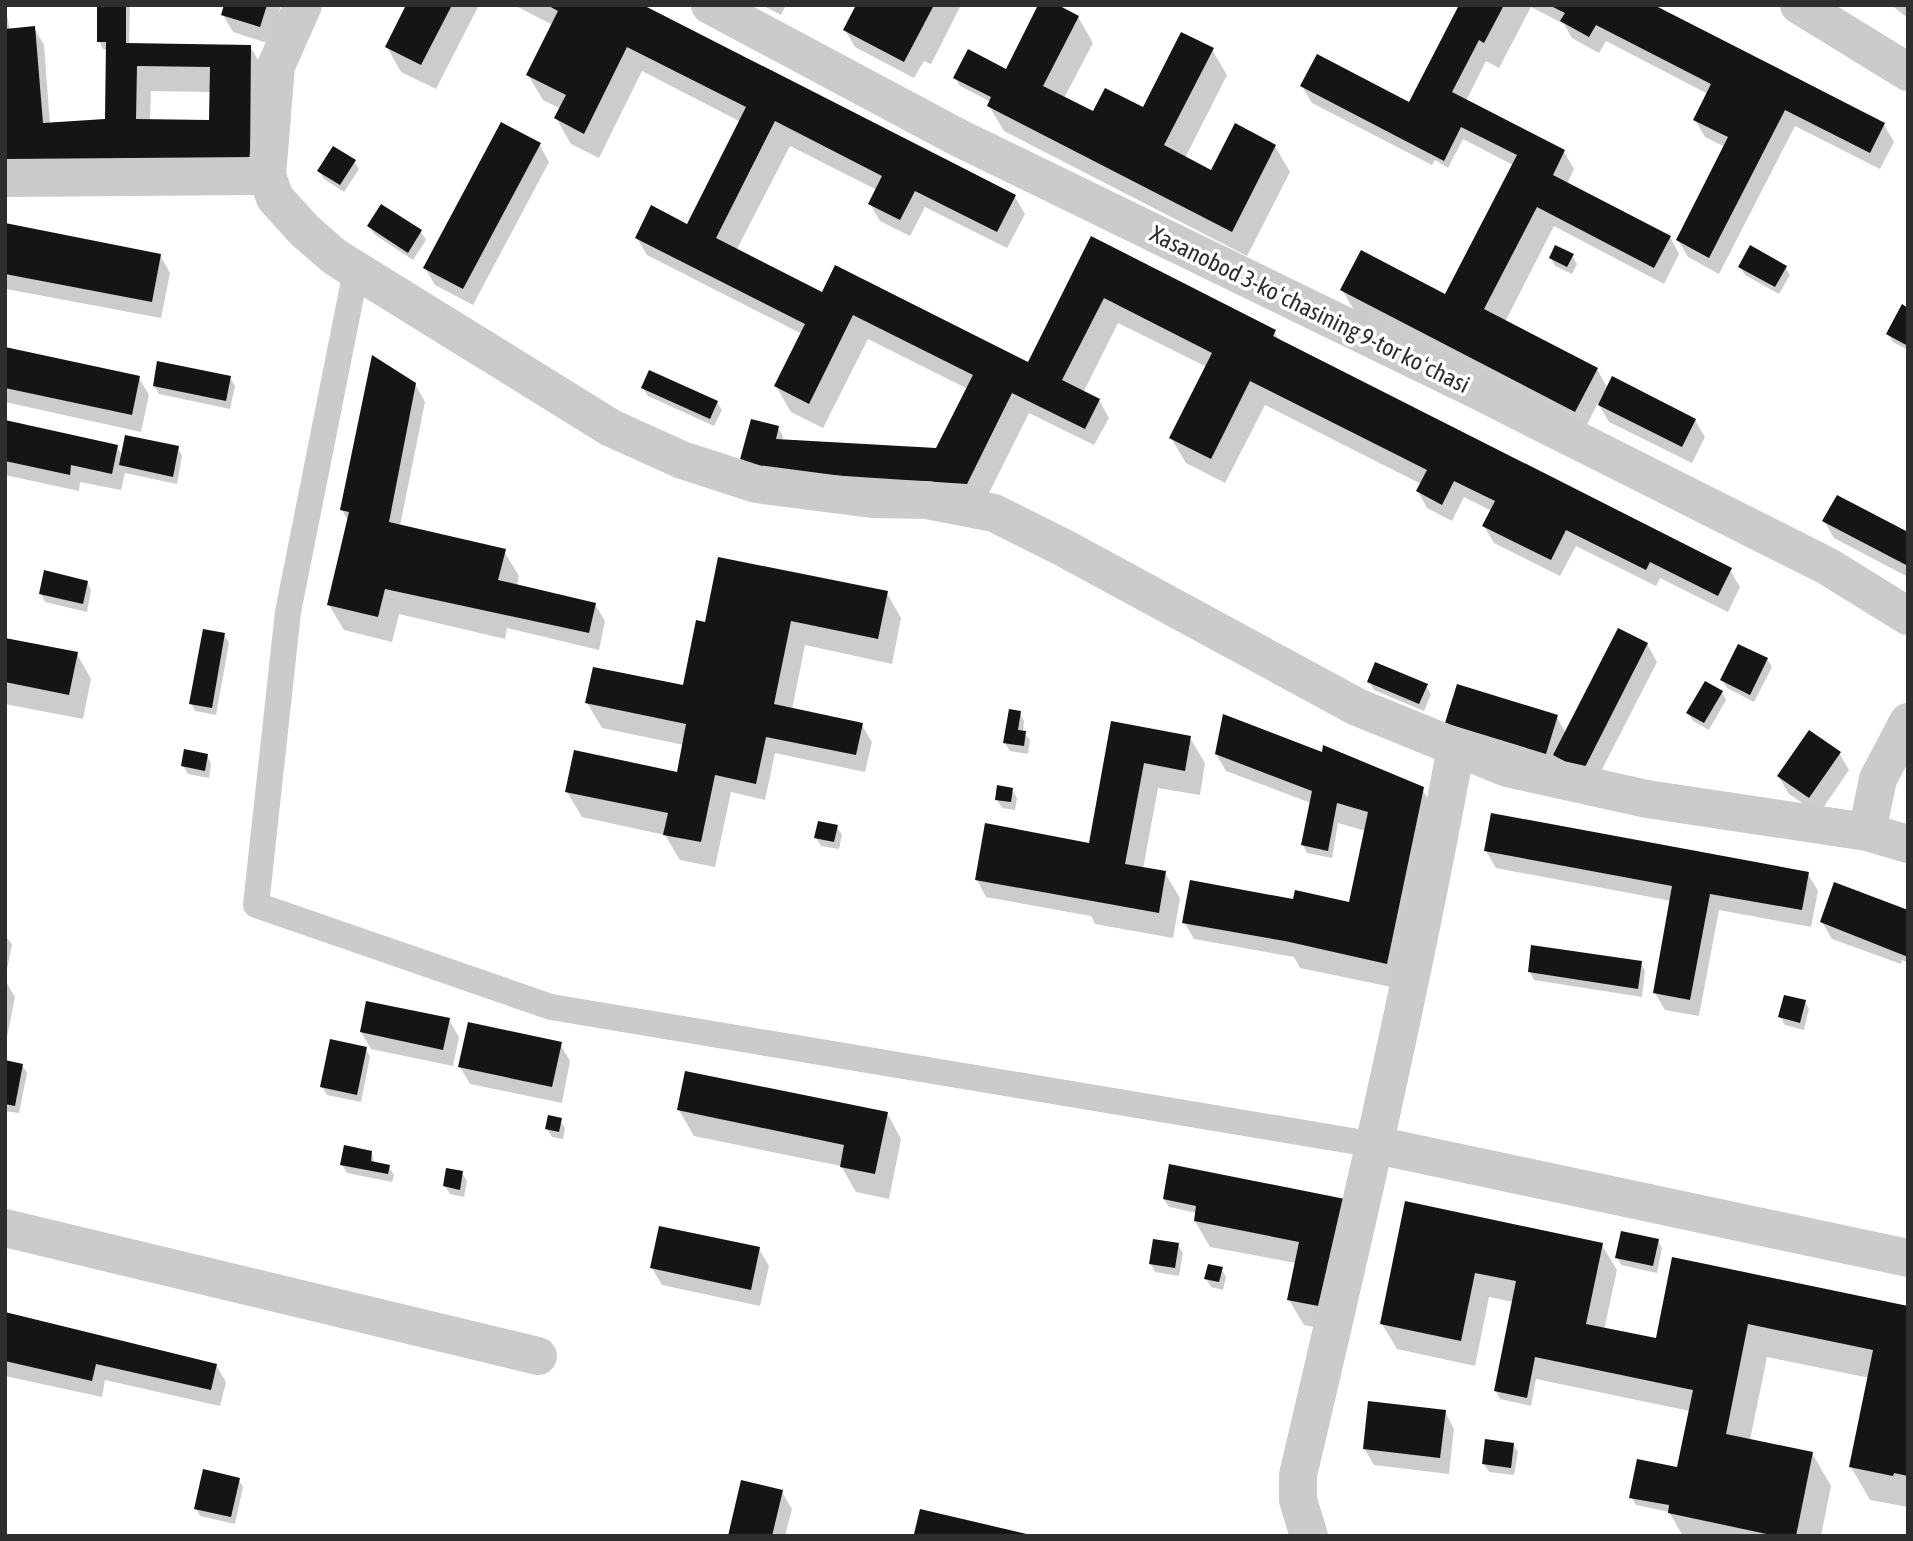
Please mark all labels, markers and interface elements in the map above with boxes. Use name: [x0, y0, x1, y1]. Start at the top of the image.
street label: Xasanobod 3-koʻchasining 9-tor koʻchasi: [1146, 220, 1474, 398]

